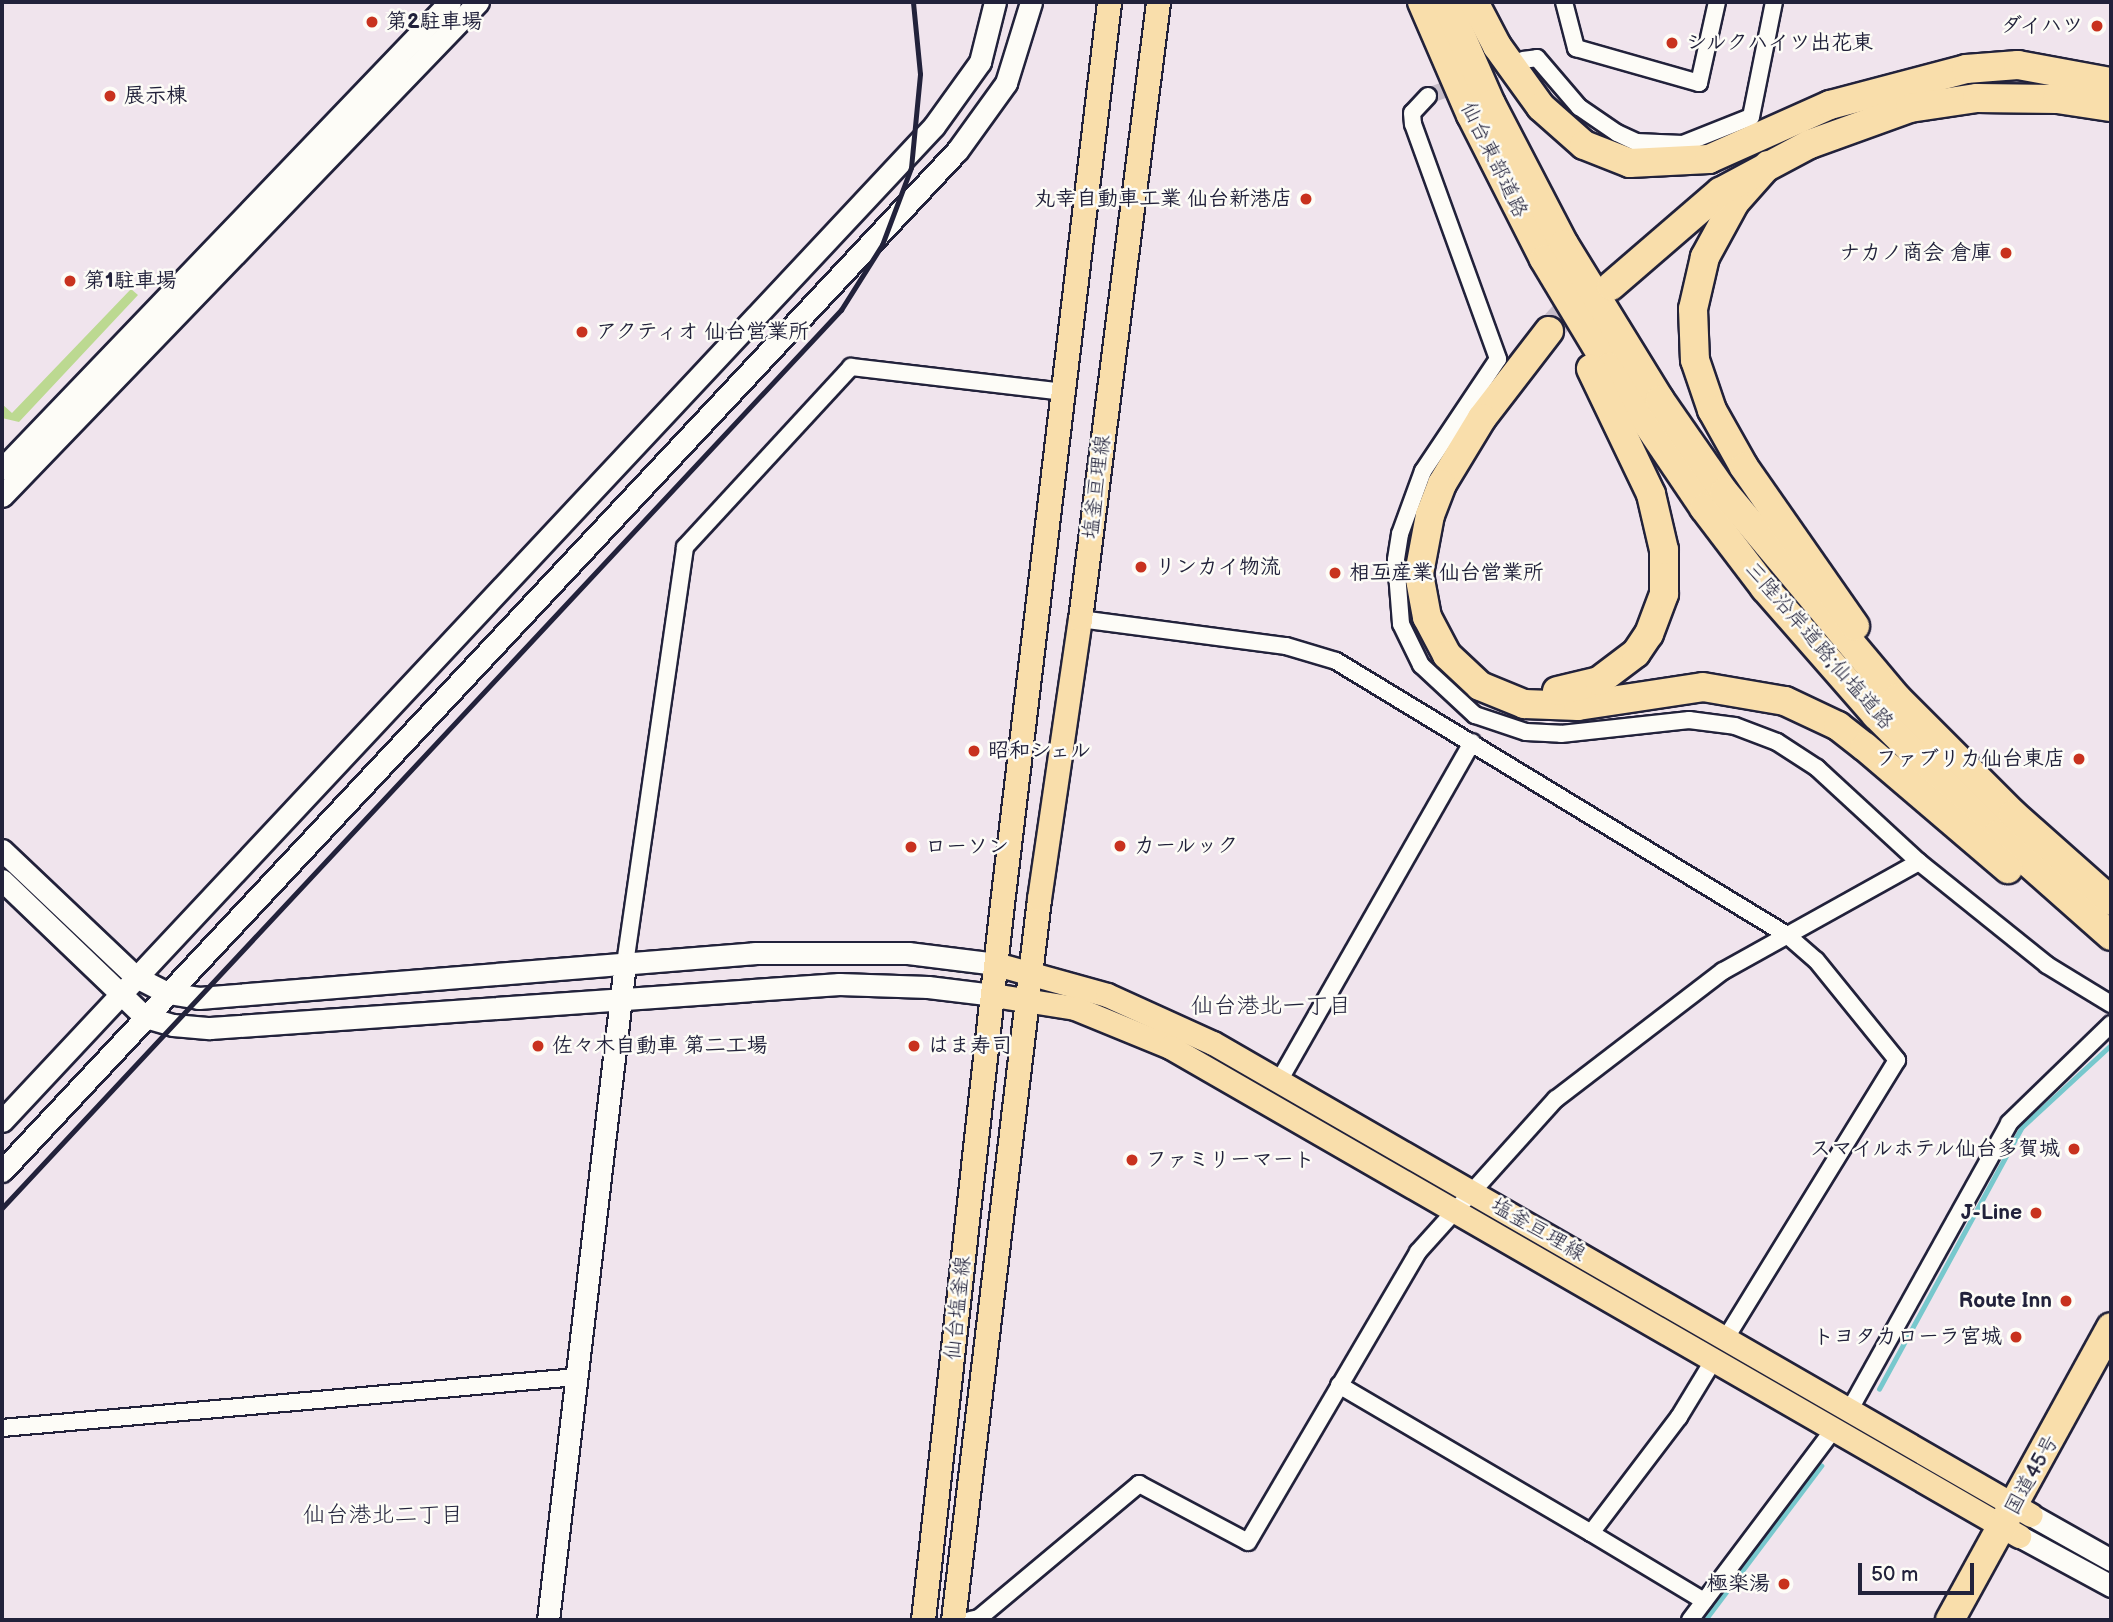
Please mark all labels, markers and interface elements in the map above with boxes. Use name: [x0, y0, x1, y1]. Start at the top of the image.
place label: 第2駐車場: [386, 9, 483, 35]
place label: ダイハツ: [1999, 13, 2083, 39]
marker: 第2駐車場: [364, 14, 380, 30]
marker: ダイハツ: [2089, 18, 2105, 34]
place label: シルクハイツ出花東: [1686, 30, 1875, 56]
marker: シルクハイツ出花東: [1664, 35, 1680, 51]
place label: 展示棟: [124, 83, 187, 109]
marker: 展示棟: [102, 88, 118, 104]
street label: 仙台東部道路: [1455, 98, 1533, 222]
place label: 丸幸自動車工業 仙台新港店: [1034, 186, 1292, 212]
marker: 丸幸自動車工業 仙台新港店: [1298, 191, 1314, 207]
place label: ナカノ商会 倉庫: [1839, 240, 1992, 266]
marker: ナカノ商会 倉庫: [1998, 245, 2014, 261]
place label: 第1駐車場: [84, 268, 177, 294]
marker: 第1駐車場: [62, 273, 78, 289]
place label: アクティオ 仙台営業所: [596, 319, 812, 345]
marker: アクティオ 仙台営業所: [574, 324, 590, 340]
street label: 塩釜亘理線: [1078, 433, 1116, 541]
place label: リンカイ物流: [1155, 554, 1281, 580]
street label: 三陸沿岸道路;仙塩道路: [1739, 557, 1899, 735]
marker: リンカイ物流: [1133, 559, 1149, 575]
place label: 相互産業 仙台営業所: [1349, 560, 1544, 586]
marker: 相互産業 仙台営業所: [1327, 565, 1343, 581]
place label: 昭和シェル: [988, 738, 1093, 764]
marker: 昭和シェル: [966, 743, 982, 759]
place label: ファブリカ仙台東店: [1876, 746, 2065, 772]
marker: ファブリカ仙台東店: [2071, 751, 2087, 767]
place label: カールック: [1134, 833, 1239, 859]
place label: ローソン: [925, 834, 1009, 860]
marker: カールック: [1112, 838, 1128, 854]
marker: ローソン: [903, 839, 919, 855]
district label: 仙台港北一丁目: [1191, 992, 1351, 1020]
place label: 佐々木自動車 第二工場: [552, 1033, 768, 1059]
place label: はま寿司: [928, 1033, 1012, 1059]
marker: 佐々木自動車 第二工場: [530, 1038, 546, 1054]
marker: はま寿司: [906, 1038, 922, 1054]
place label: スマイルホテル仙台多賀城: [1808, 1136, 2060, 1162]
marker: スマイルホテル仙台多賀城: [2066, 1141, 2082, 1157]
place label: ファミリーマート: [1146, 1147, 1314, 1173]
marker: ファミリーマート: [1124, 1152, 1140, 1168]
street label: 塩釜亘理線: [1486, 1193, 1590, 1267]
place label: J-Line: [1961, 1200, 2022, 1226]
marker: J-Line: [2028, 1205, 2044, 1221]
street label: 仙台塩釜線: [940, 1254, 976, 1362]
place label: Route Inn: [1959, 1288, 2052, 1314]
marker: Route Inn: [2058, 1293, 2074, 1309]
place label: トヨタカローラ宮城: [1813, 1324, 2002, 1350]
marker: トヨタカローラ宮城: [2008, 1329, 2024, 1345]
street label: 国道45号: [2000, 1430, 2064, 1520]
district label: 仙台港北二丁目: [303, 1501, 463, 1529]
scale bar: [1861, 1548, 1976, 1592]
text: 50 m: [1871, 1562, 1918, 1587]
place label: 極楽湯: [1707, 1571, 1770, 1597]
marker: 極楽湯: [1776, 1576, 1792, 1592]

